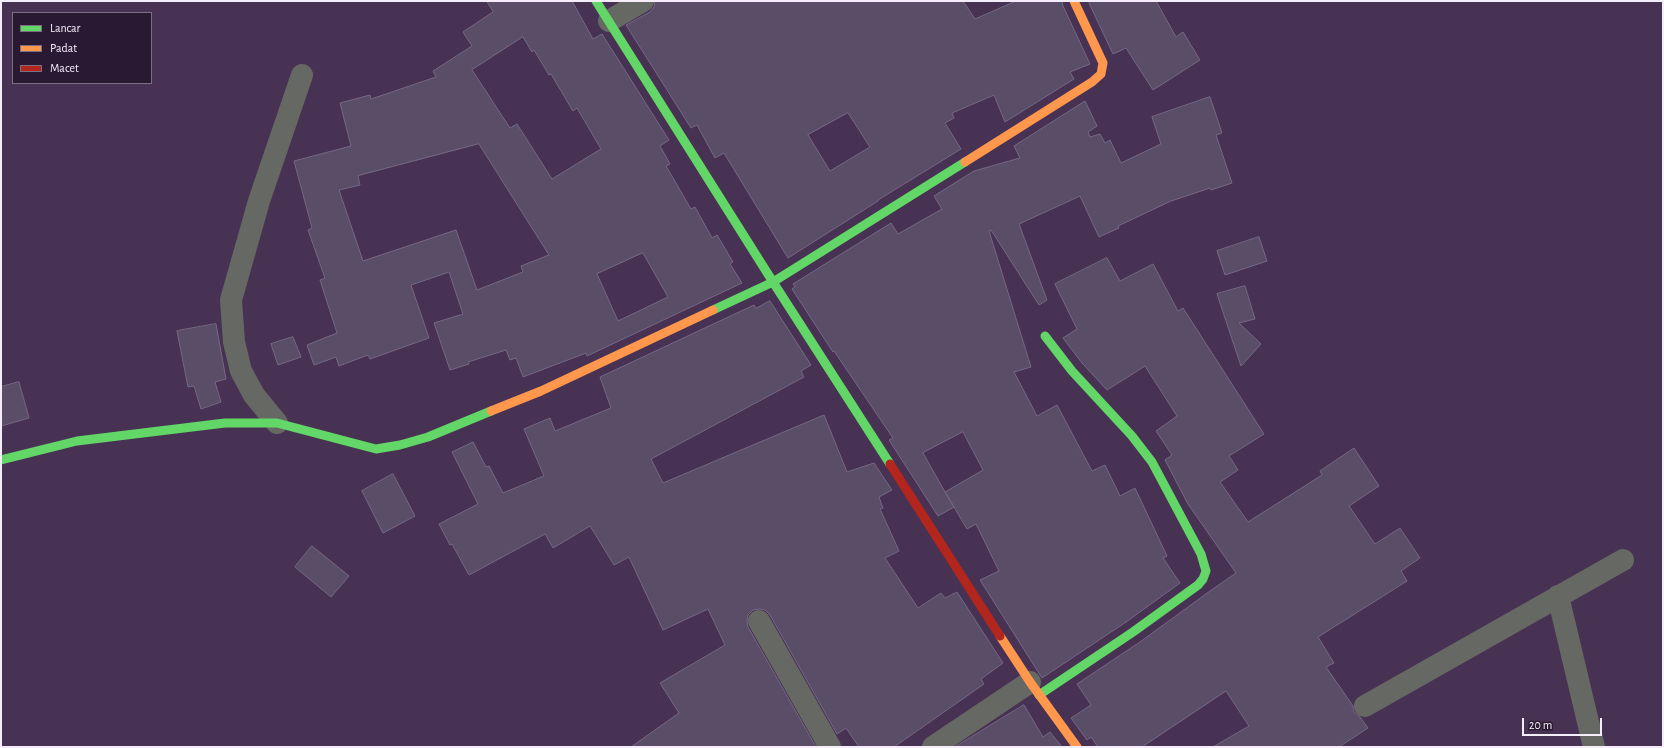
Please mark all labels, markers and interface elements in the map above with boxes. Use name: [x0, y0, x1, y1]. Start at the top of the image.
legend: [12, 12, 152, 84]
text: Lancar: [50, 22, 80, 34]
text: Padat: [50, 42, 77, 54]
text: Macet: [50, 62, 79, 74]
scale bar: [1524, 710, 1604, 736]
text: 20 m: [1529, 719, 1552, 731]

